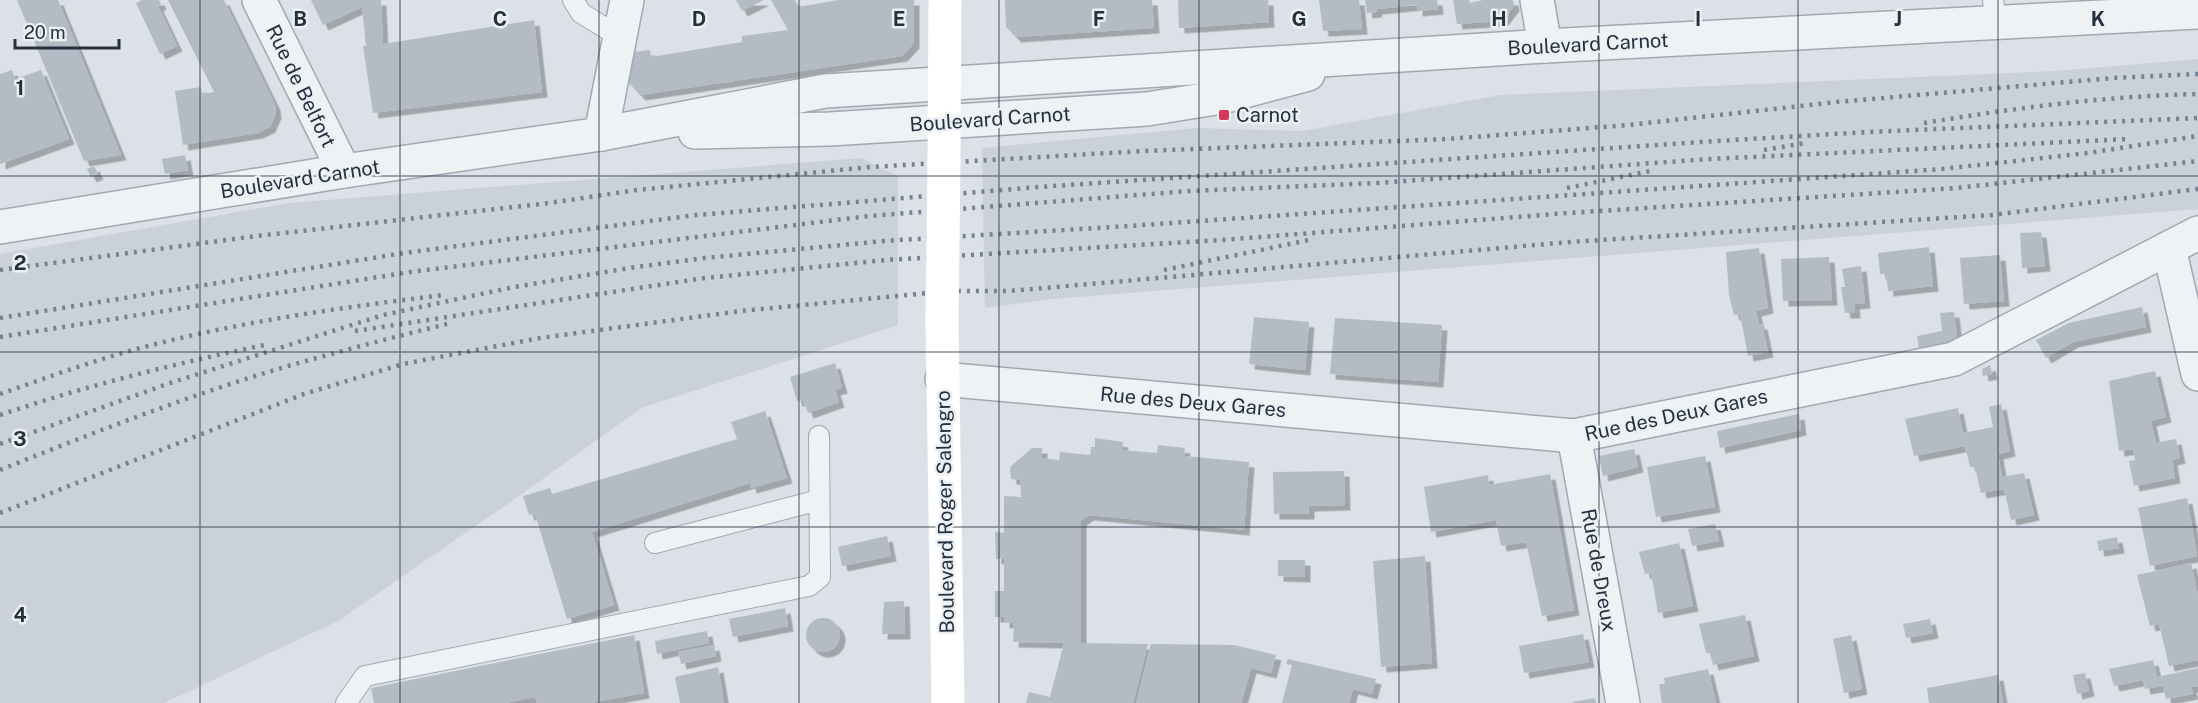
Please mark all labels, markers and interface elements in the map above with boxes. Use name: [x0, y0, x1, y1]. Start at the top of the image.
text: C: [493, 7, 507, 31]
text: D: [692, 7, 706, 31]
text: E: [893, 7, 905, 31]
text: F: [1093, 7, 1105, 31]
text: G: [1291, 7, 1307, 31]
text: H: [1491, 7, 1507, 31]
text: I: [1695, 7, 1701, 31]
text: J: [1894, 7, 1902, 31]
text: K: [2091, 7, 2105, 31]
scale bar: [15, 12, 118, 50]
street label: Rue de Belfort: [261, 20, 341, 152]
text: 20 m: [24, 22, 66, 43]
street label: Boulevard Carnot: [1507, 28, 1669, 60]
text: 1: [16, 76, 24, 100]
street label: Boulevard Carnot: [909, 101, 1071, 137]
place label: Carnot: [1236, 103, 1299, 127]
marker: Carnot: [1217, 108, 1231, 122]
street label: Boulevard Carnot: [218, 155, 382, 203]
text: 2: [14, 251, 26, 275]
street label: Rue des Deux Gares: [1099, 382, 1287, 422]
street label: Rue des Deux Gares: [1582, 384, 1770, 446]
street label: Boulevard Roger Salengro: [931, 390, 959, 634]
text: 3: [13, 427, 27, 451]
street label: Rue de Dreux: [1576, 507, 1622, 633]
text: 4: [13, 603, 27, 627]

